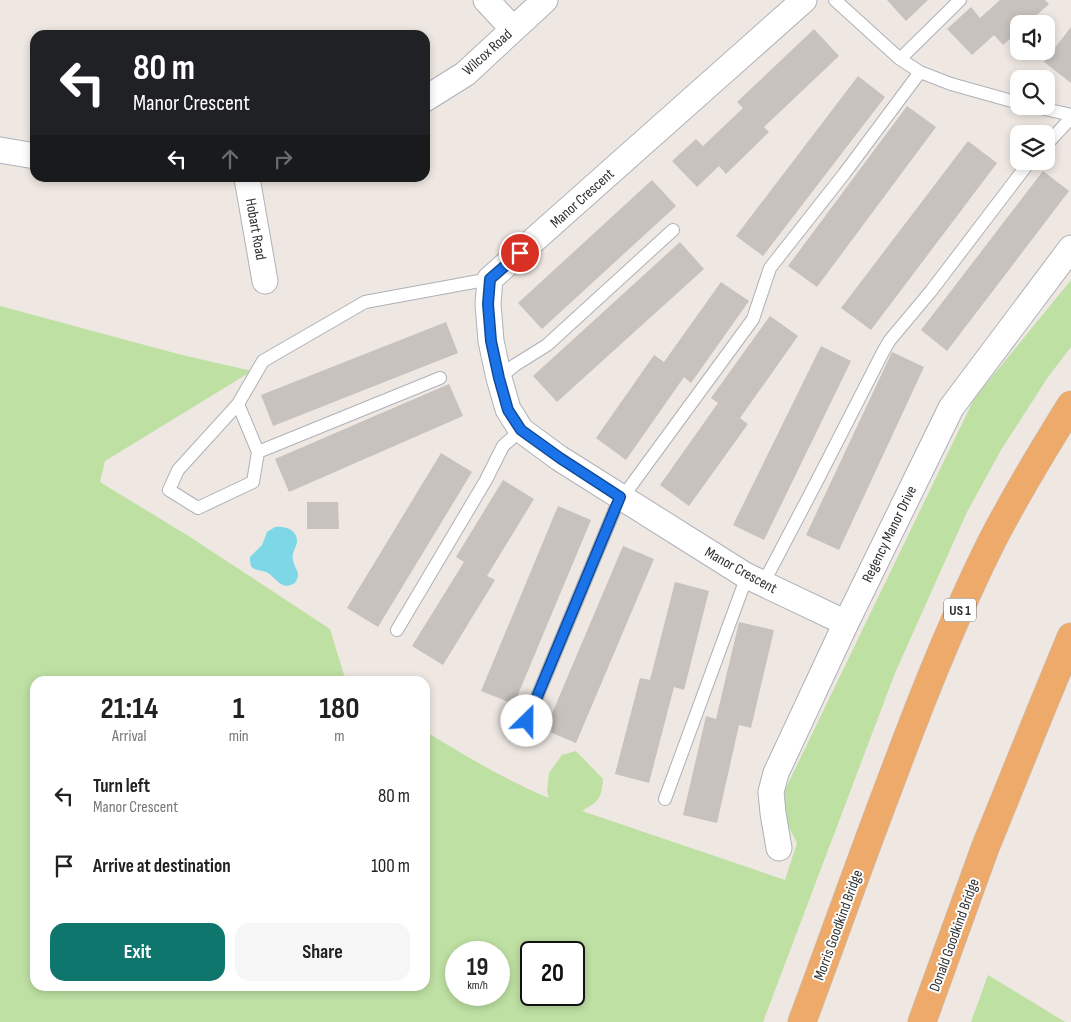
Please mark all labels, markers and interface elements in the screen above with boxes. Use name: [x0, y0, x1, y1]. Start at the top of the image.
map controls: [1010, 15, 1055, 170]
button: sound: [1010, 15, 1055, 60]
street label: Wilcox Road: [459, 25, 516, 80]
text: 80 m: [133, 47, 195, 90]
icon: left: [50, 50, 115, 115]
button: search: [1010, 70, 1055, 115]
text: Manor Crescent: [133, 90, 250, 117]
button: layers: [1010, 125, 1055, 170]
icon: left: [163, 145, 191, 173]
icon: ahead: [216, 145, 244, 173]
icon: right: [269, 145, 297, 173]
street label: Manor Crescent: [546, 164, 619, 232]
street label: Hobart Road: [241, 197, 270, 261]
pin: [499, 232, 541, 274]
icon: arrive: [506, 239, 534, 267]
street label: Regency Manor Drive: [858, 483, 921, 586]
street label: Manor Crescent: [701, 543, 781, 598]
road number: US 1: [944, 598, 976, 622]
text: 21:14: [101, 691, 158, 727]
text: 1: [233, 691, 245, 727]
text: 180: [319, 691, 359, 727]
position arrow: [500, 694, 552, 746]
text: Arrival: [112, 727, 147, 746]
text: min: [229, 727, 249, 746]
text: m: [334, 727, 344, 746]
text: Turn left: [93, 775, 150, 798]
icon: left: [50, 782, 78, 810]
text: 80 m: [378, 785, 410, 808]
text: Manor Crescent: [93, 798, 178, 817]
icon: arrive: [50, 852, 78, 880]
text: Arrive at destination: [93, 855, 231, 878]
text: 100 m: [371, 855, 410, 878]
street label: Morris Goodkind Bridge: [810, 867, 867, 983]
street label: Donald Goodkind Bridge: [925, 876, 984, 994]
button: Exit: [50, 923, 225, 981]
button: Share: [235, 923, 410, 981]
speed limit sign: 20: [520, 941, 585, 1006]
text: 19: [467, 952, 488, 983]
text: km/h: [467, 978, 488, 993]

